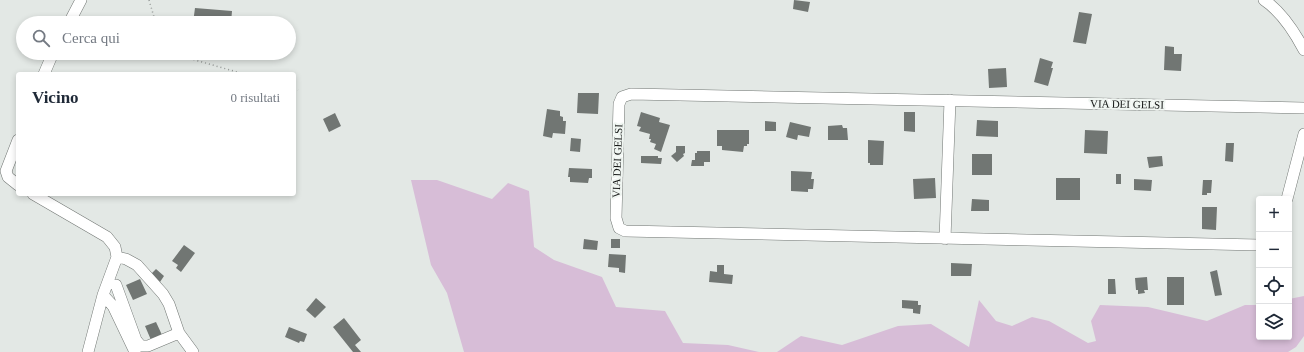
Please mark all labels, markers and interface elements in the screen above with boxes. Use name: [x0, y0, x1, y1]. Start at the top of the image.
search box: [16, 16, 296, 60]
icon: search: [30, 27, 52, 49]
text: Cerca qui: [62, 30, 120, 46]
text: Vicino: [32, 88, 79, 107]
text: 0 risultati: [231, 90, 280, 105]
street label: VIA DEI GELSI: [1090, 97, 1164, 111]
street label: VIA DEI GELSI: [610, 124, 624, 198]
map controls: [1256, 196, 1292, 340]
button: +: [1256, 196, 1292, 232]
button: −: [1256, 232, 1292, 268]
button: locate: [1256, 268, 1292, 304]
button: layers: [1256, 304, 1292, 340]

